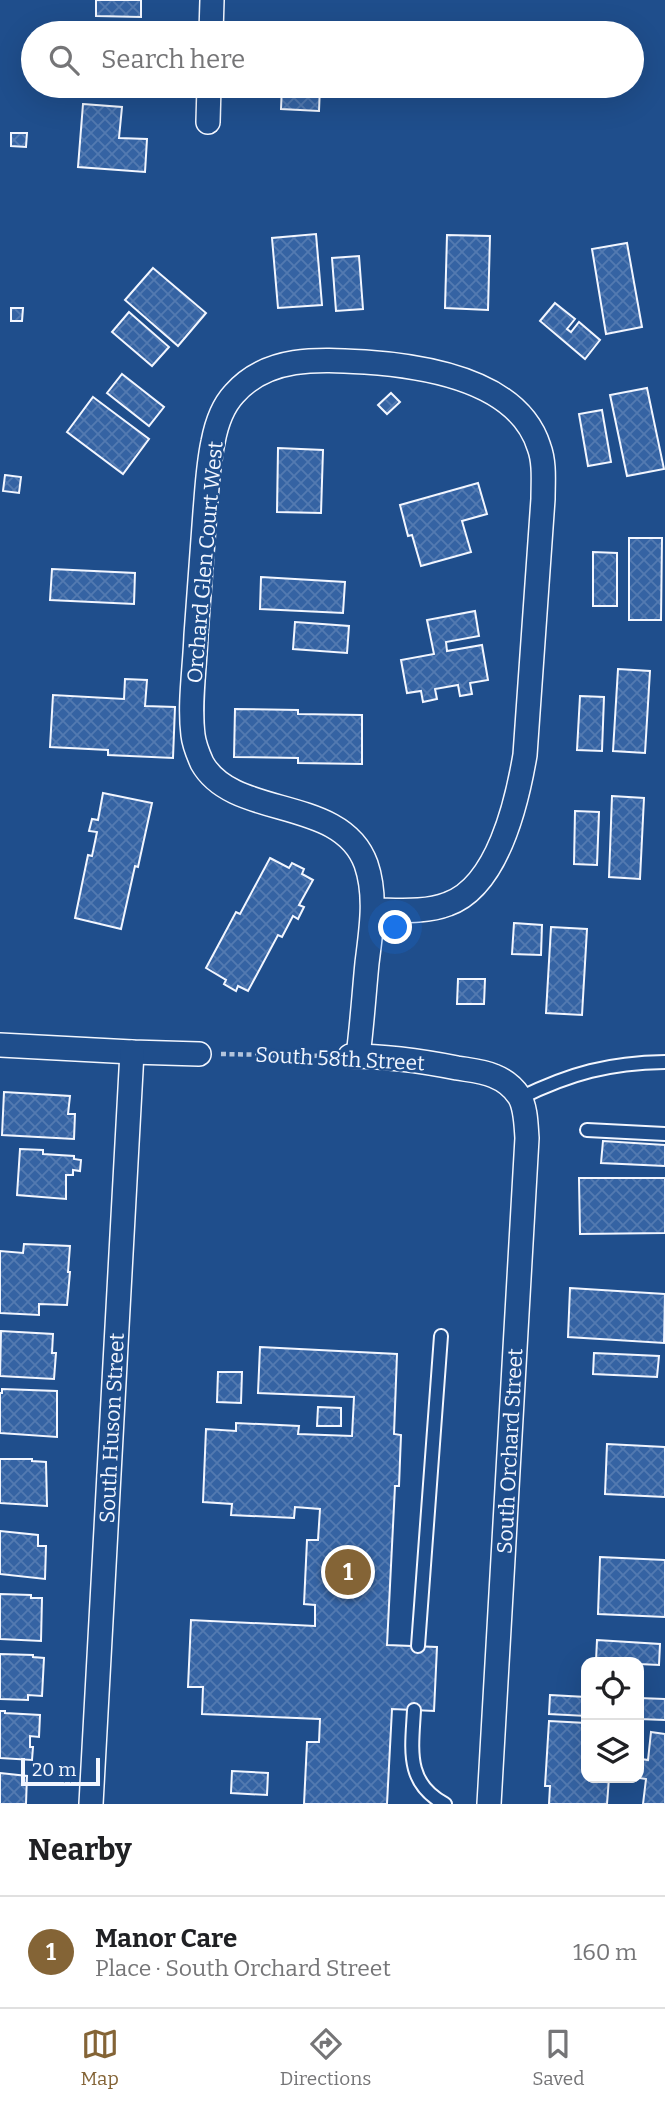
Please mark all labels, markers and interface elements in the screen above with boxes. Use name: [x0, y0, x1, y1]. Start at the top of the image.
search box: [21, 21, 644, 98]
icon: search: [45, 41, 83, 79]
text: Search here: [101, 44, 245, 75]
street label: Orchard Glen Court West: [181, 439, 229, 684]
your location: [378, 910, 412, 944]
street label: South 58th Street: [255, 1042, 426, 1076]
street label: South Huson Street: [94, 1332, 130, 1524]
street label: South Orchard Street: [492, 1347, 528, 1554]
pin: 1: [325, 1546, 371, 1598]
map controls: [581, 1657, 644, 1783]
button: locate: [581, 1657, 644, 1720]
button: layers: [581, 1720, 644, 1783]
scale bar: [21, 1755, 100, 1787]
text: 20 m: [32, 1758, 76, 1781]
text: Nearby: [28, 1832, 132, 1868]
text: Manor Care: [95, 1923, 237, 1954]
text: 1: [46, 1938, 56, 1966]
text: 160 m: [573, 1938, 637, 1966]
text: Place · South Orchard Street: [95, 1954, 391, 1982]
tab: Map: [81, 2025, 119, 2090]
tab: Directions: [280, 2025, 371, 2090]
tab: Saved: [532, 2025, 584, 2090]

